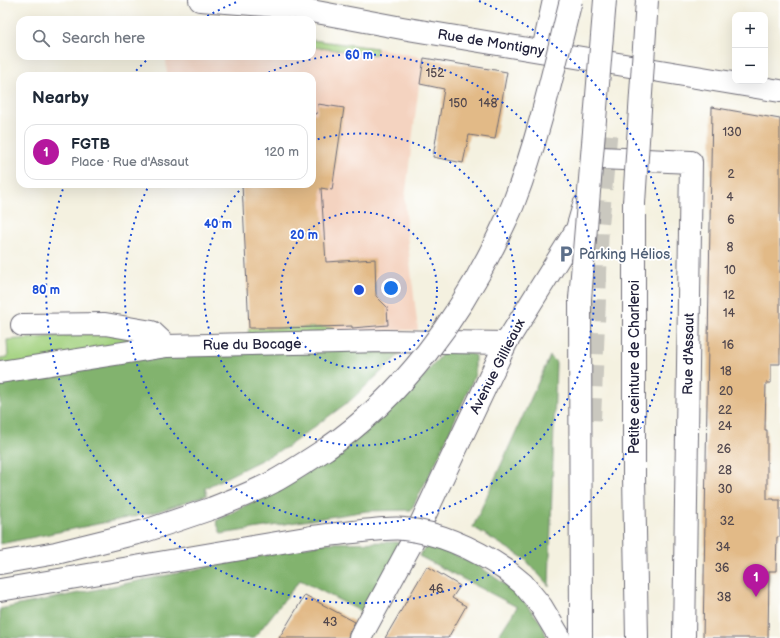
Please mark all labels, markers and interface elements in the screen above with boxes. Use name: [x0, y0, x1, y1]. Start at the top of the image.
map controls: [732, 12, 768, 84]
button: +: [732, 12, 768, 48]
search box: [16, 16, 316, 60]
street label: Rue de Montigny: [436, 26, 546, 59]
icon: search: [30, 27, 52, 49]
text: Search here: [62, 29, 145, 48]
text: 60 m: [345, 48, 373, 63]
button: −: [732, 48, 768, 84]
house number: 152: [426, 66, 444, 81]
text: Nearby: [32, 88, 89, 108]
house number: 150: [449, 96, 467, 111]
house number: 148: [479, 96, 497, 111]
house number: 130: [722, 125, 742, 140]
text: FGTB: [71, 135, 110, 154]
text: 1: [43, 144, 49, 160]
text: 120 m: [264, 144, 299, 160]
text: Place · Rue d'Assaut: [71, 154, 189, 170]
house number: 2: [727, 167, 735, 182]
house number: 4: [726, 190, 734, 205]
house number: 6: [727, 213, 735, 228]
text: 40 m: [204, 217, 232, 232]
text: 20 m: [290, 228, 318, 243]
house number: 8: [727, 240, 734, 255]
parking icon: Parking Hélios: [556, 244, 576, 264]
place label: Parking Hélios: [579, 246, 670, 263]
house number: 10: [724, 263, 736, 278]
your location: [381, 278, 401, 298]
street label: Petite ceinture de Charleroi: [626, 280, 643, 454]
text: 80 m: [32, 283, 60, 298]
centre of rings: [352, 283, 366, 297]
house number: 12: [723, 288, 735, 303]
house number: 14: [723, 306, 736, 321]
street label: Rue d'Assaut: [679, 312, 698, 395]
street label: Avenue Gillieaux: [466, 315, 529, 417]
street label: Rue du Bocage: [202, 335, 302, 354]
house number: 16: [722, 338, 734, 353]
house number: 18: [720, 364, 732, 379]
house number: 20: [719, 384, 733, 399]
house number: 22: [718, 403, 732, 418]
house number: 24: [718, 419, 733, 434]
house number: 26: [717, 442, 731, 457]
house number: 28: [718, 463, 732, 478]
house number: 30: [718, 482, 732, 497]
house number: 32: [720, 514, 734, 529]
house number: 34: [716, 540, 731, 555]
house number: 36: [715, 561, 729, 576]
pin: 1: [743, 564, 769, 597]
house number: 46: [429, 582, 443, 597]
house number: 38: [717, 590, 731, 605]
house number: 43: [323, 615, 337, 630]

